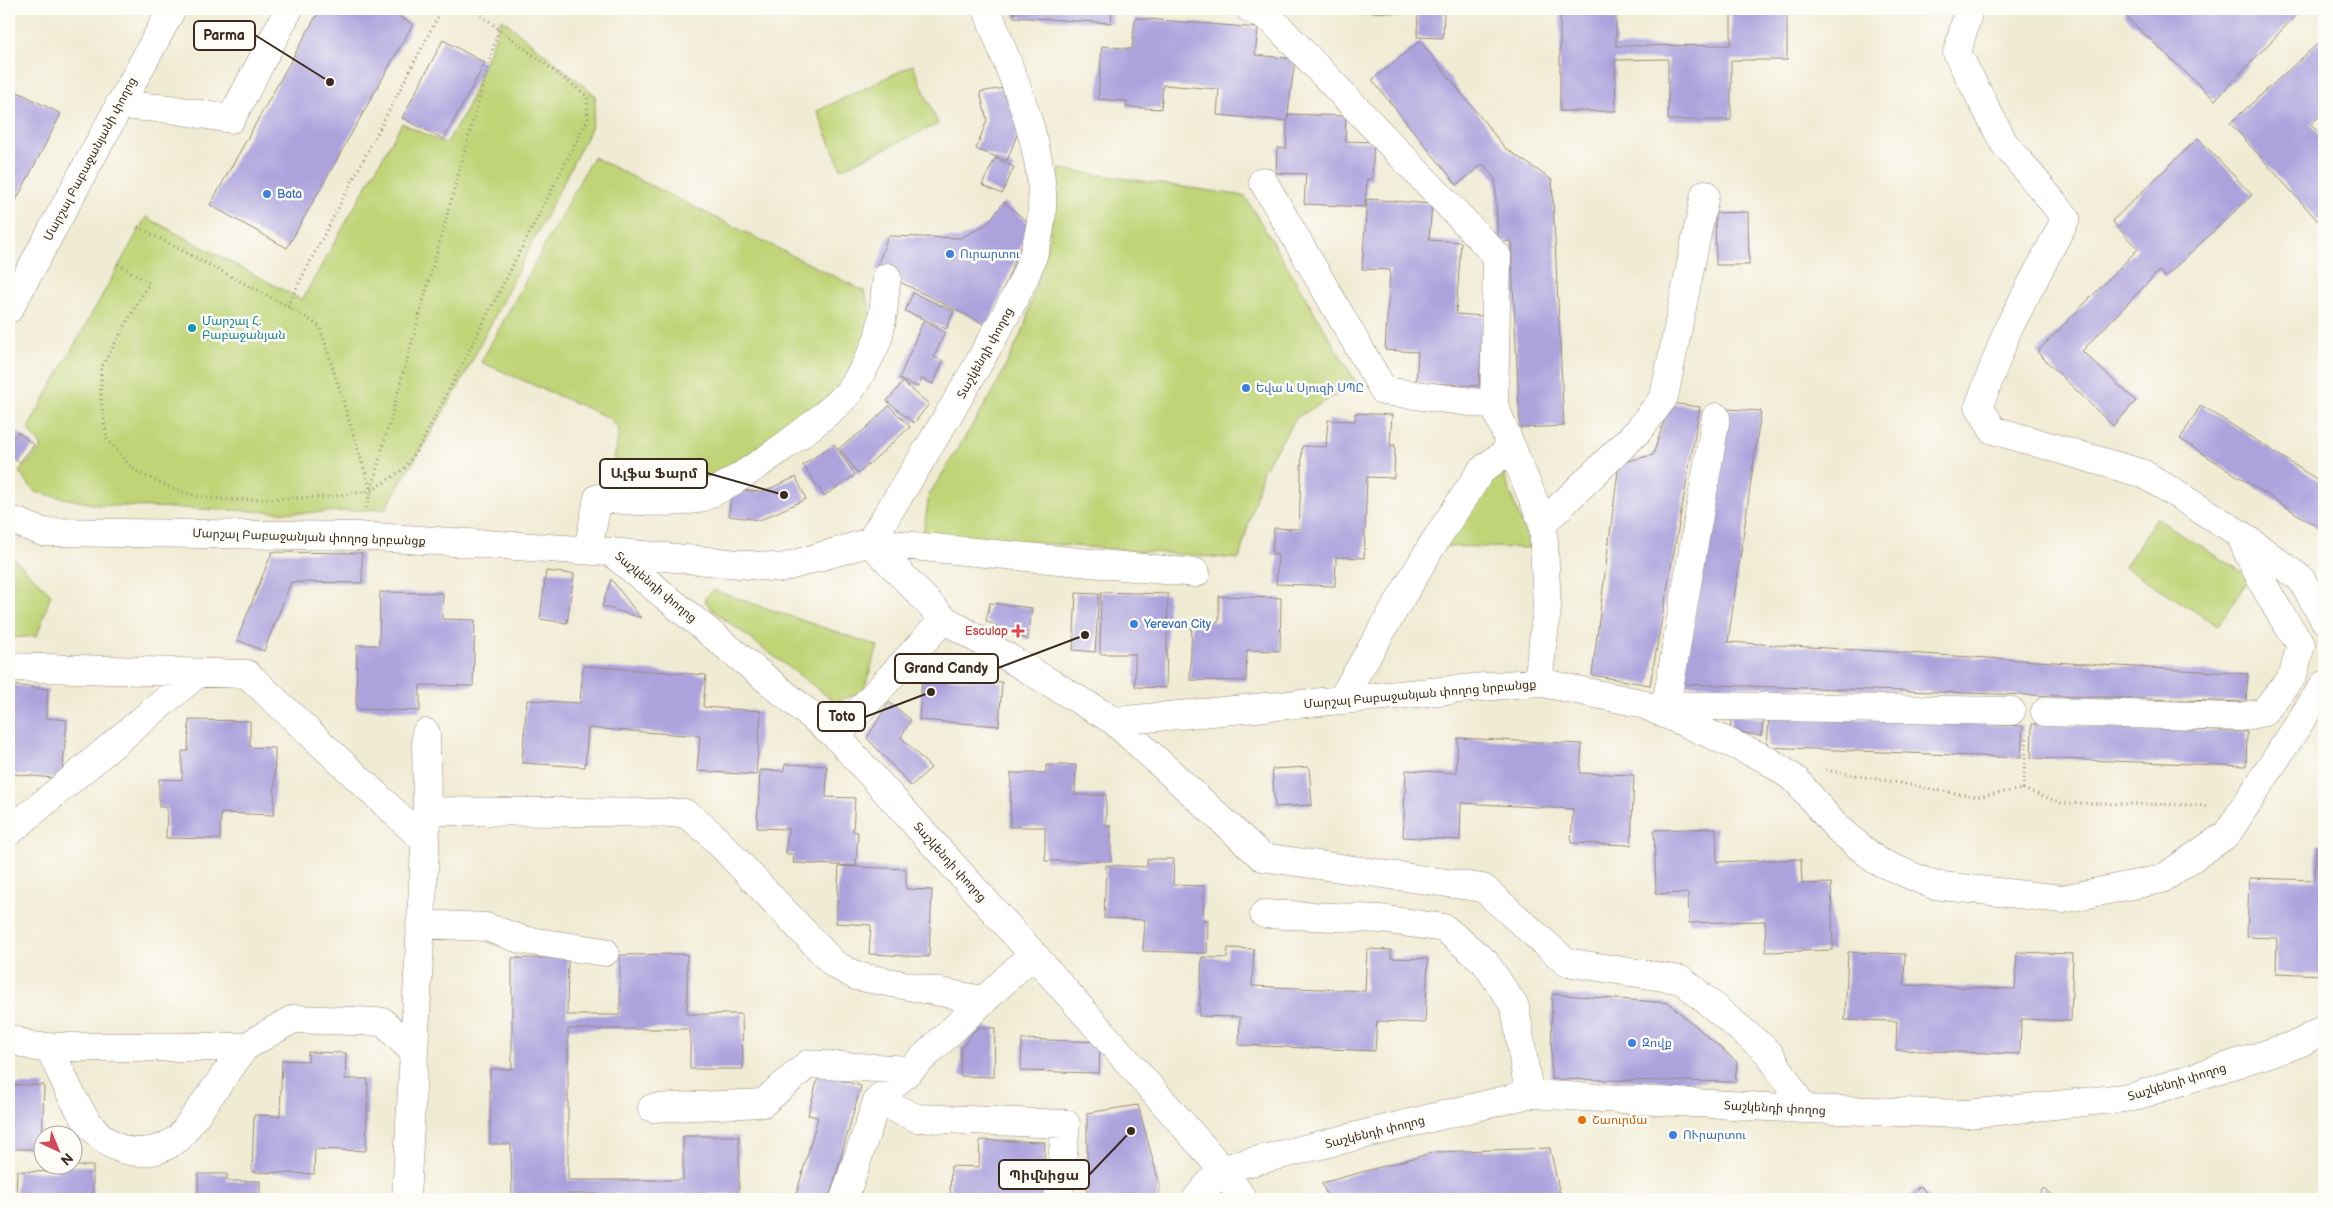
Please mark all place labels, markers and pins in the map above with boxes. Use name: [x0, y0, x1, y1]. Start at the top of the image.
callout: Parma: [194, 21, 255, 50]
place label: Bata: [277, 187, 302, 202]
marker: Bata: [261, 188, 273, 200]
place label: Ուրարտու: [960, 247, 1020, 262]
marker: Ուրարտու: [944, 248, 956, 260]
place label: Մարշալ Հ. Բաբաջանյան: [202, 314, 285, 343]
marker: Մարշալ Հ. Բաբաջանյան: [186, 322, 198, 334]
place label: Եվա և Սյուզի ՍՊԸ: [1256, 381, 1364, 396]
marker: Եվա և Սյուզի ՍՊԸ: [1240, 382, 1252, 394]
callout: Ալֆա Ֆարմ: [600, 459, 707, 488]
place label: Yerevan City: [1143, 617, 1212, 632]
marker: Yerevan City: [1128, 618, 1140, 630]
place label: Esculap: [965, 624, 1008, 639]
marker: Esculap: [1012, 625, 1024, 637]
callout: Grand Candy: [895, 654, 998, 683]
callout: Toto: [818, 702, 865, 731]
place label: Զովք: [1642, 1036, 1672, 1051]
marker: Զովք: [1626, 1037, 1638, 1049]
place label: Շաուրմա: [1592, 1113, 1647, 1128]
marker: Շաուրմա: [1576, 1114, 1588, 1126]
place label: ՈՒրարտու: [1683, 1128, 1746, 1143]
marker: ՈՒրարտու: [1667, 1129, 1679, 1141]
callout: Պիվնիցա: [999, 1160, 1089, 1189]

